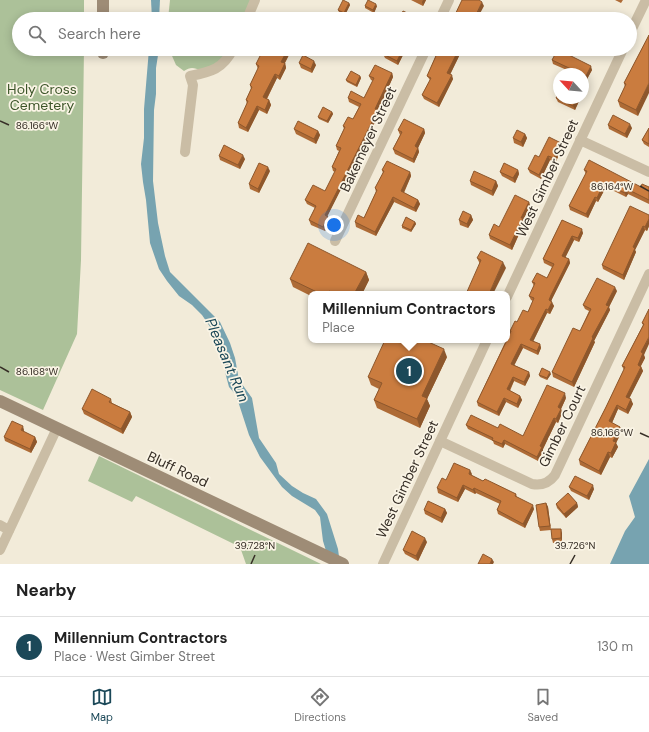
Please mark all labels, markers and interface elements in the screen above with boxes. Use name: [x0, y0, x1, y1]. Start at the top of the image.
search box: [12, 12, 637, 56]
icon: search: [26, 23, 48, 45]
text: Search here: [58, 24, 141, 44]
north arrow: [553, 68, 589, 104]
park label: Holy Cross Cemetery: [7, 80, 77, 114]
street label: Bakemeyer Street: [336, 83, 400, 195]
street label: West Gimber Street: [512, 116, 582, 240]
text: 86.166°W: [16, 119, 59, 132]
text: 86.164°W: [591, 180, 633, 193]
your location: [324, 215, 344, 235]
popup: [308, 291, 510, 343]
text: Millennium Contractors: [322, 299, 496, 319]
water label: Pleasant Run: [200, 315, 254, 405]
text: Place: [322, 319, 355, 336]
pin: 1: [396, 356, 422, 386]
text: 86.168°W: [16, 365, 58, 378]
street label: Gimber Court: [534, 382, 590, 470]
street label: West Gimber Street: [372, 417, 442, 541]
text: 86.166°W: [591, 426, 634, 439]
street label: Bluff Road: [145, 447, 211, 491]
text: 39.728°N: [235, 539, 275, 552]
text: 39.726°N: [555, 539, 595, 552]
text: Nearby: [16, 579, 76, 601]
text: Millennium Contractors: [54, 628, 227, 648]
text: 1: [27, 638, 31, 655]
text: 130 m: [597, 638, 633, 655]
text: Place · West Gimber Street: [54, 648, 215, 665]
tab: Map: [91, 686, 113, 724]
tab: Directions: [294, 686, 346, 724]
tab: Saved: [527, 686, 558, 724]

